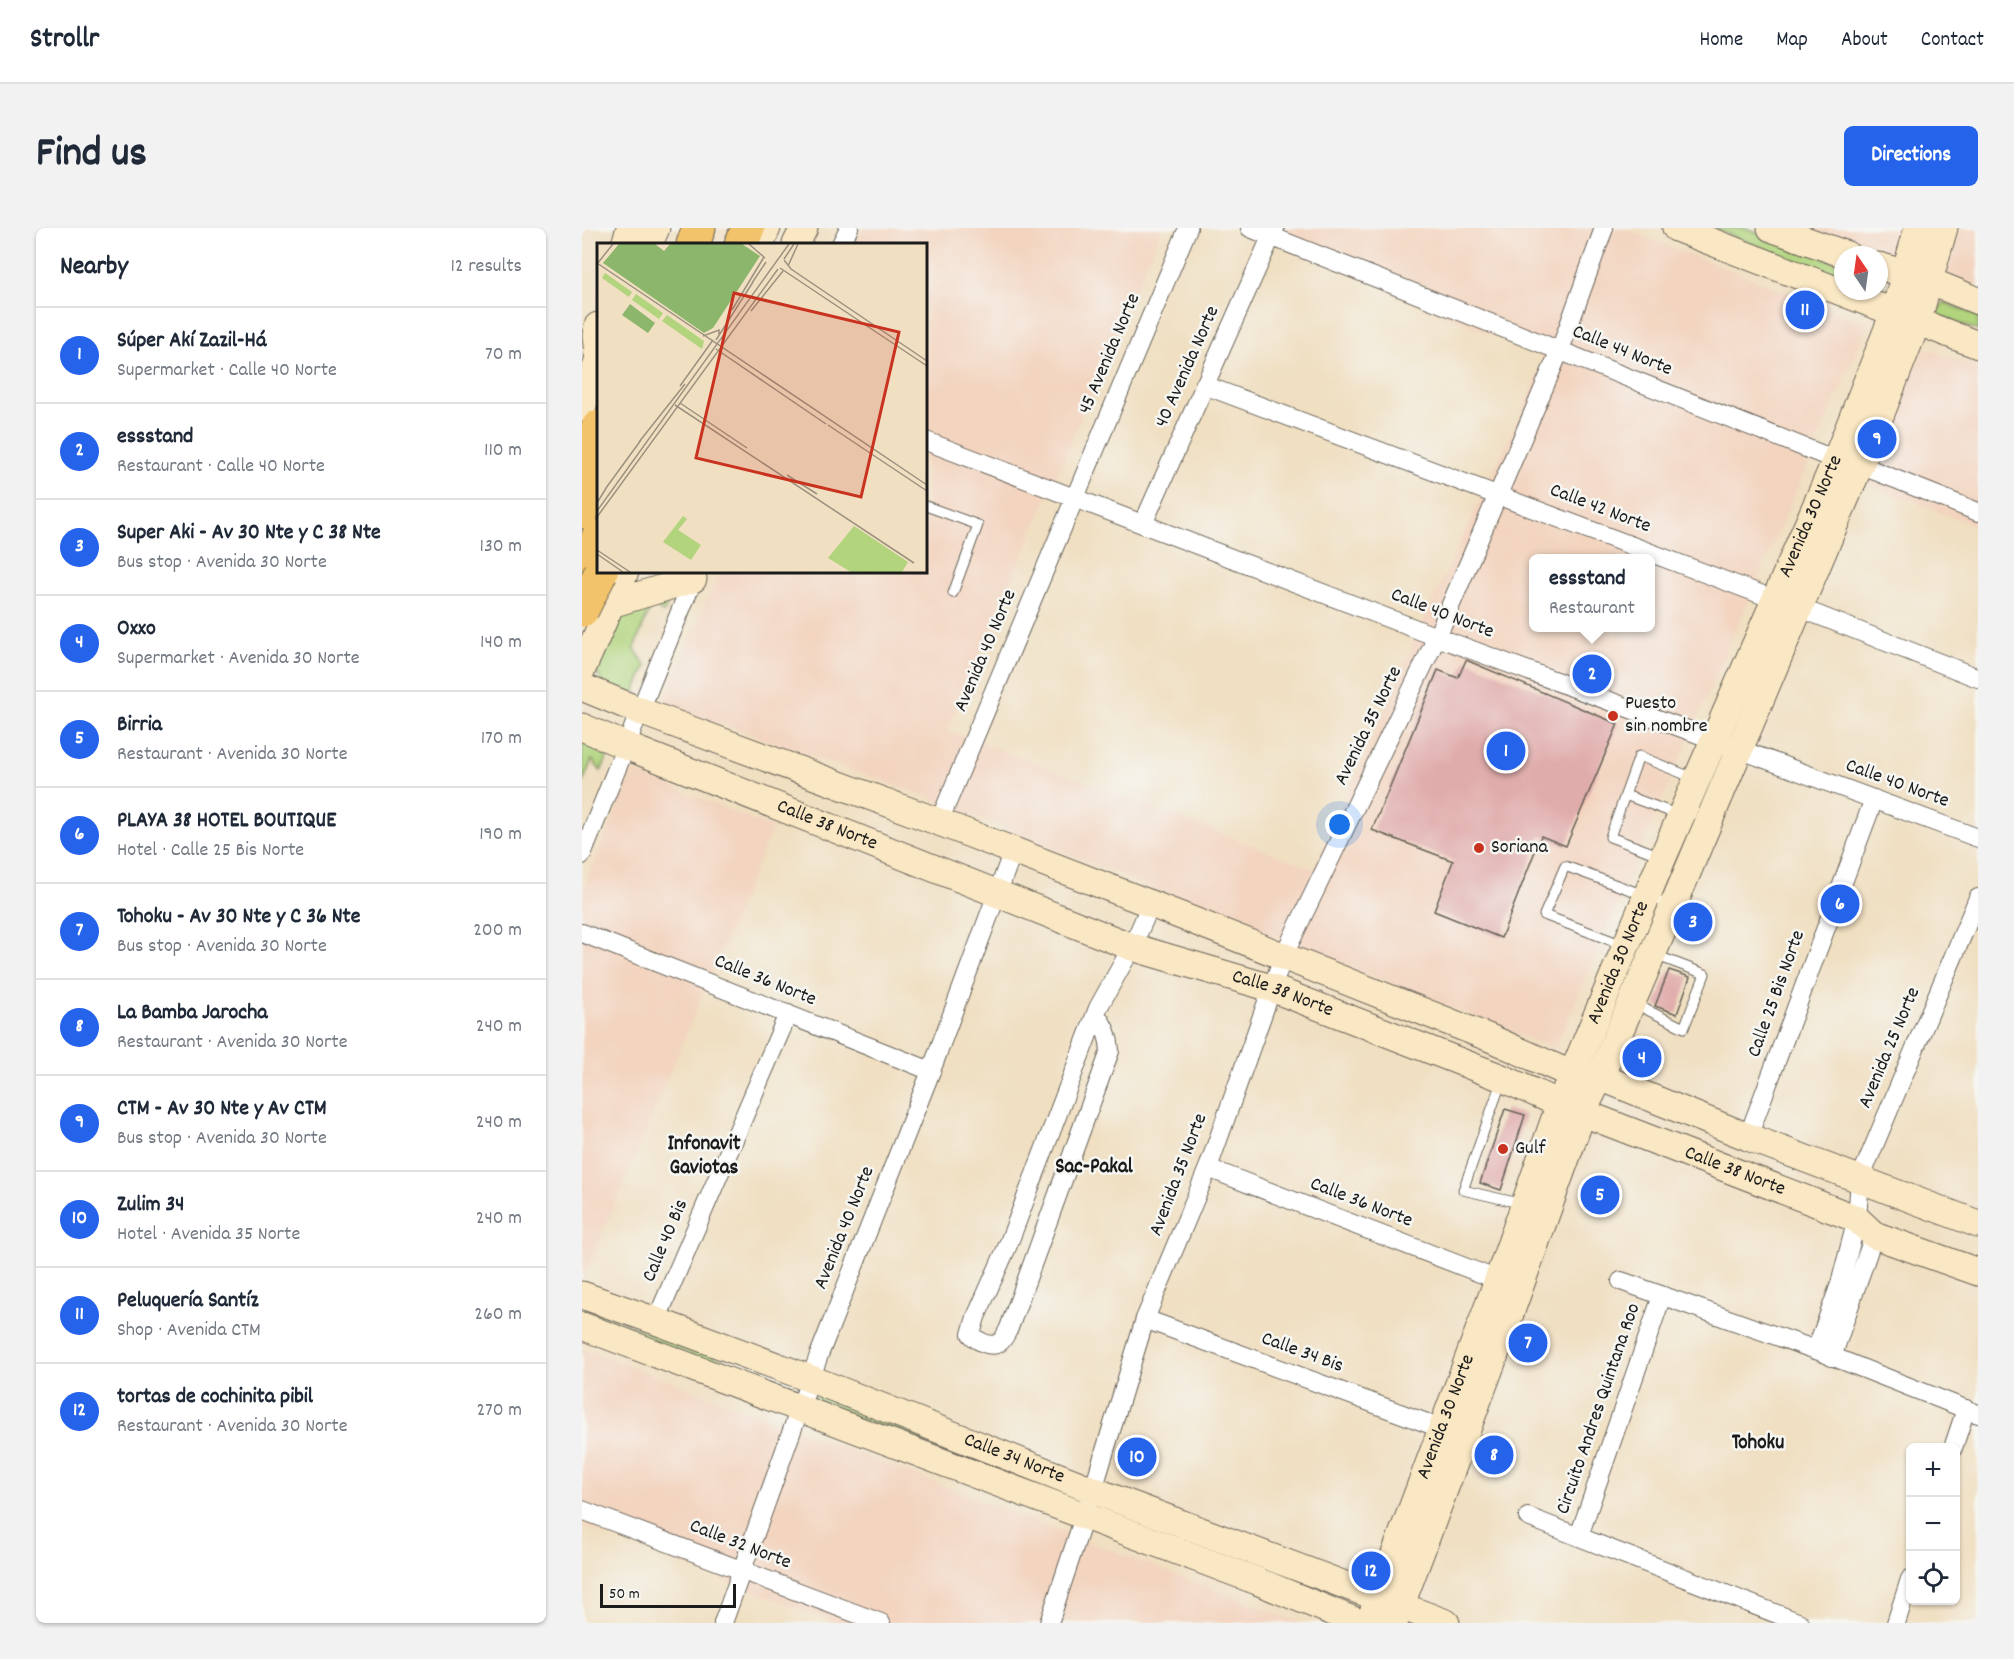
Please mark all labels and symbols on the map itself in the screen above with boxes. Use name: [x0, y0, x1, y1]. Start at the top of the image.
inset map: [597, 243, 927, 573]
north arrow: [1834, 246, 1888, 300]
pin: 11: [1786, 288, 1824, 332]
street label: 45 Avenida Norte: [1072, 289, 1148, 419]
street label: 40 Avenida Norte: [1149, 302, 1227, 432]
street label: Calle 44 Norte: [1568, 318, 1676, 384]
pin: 9: [1858, 416, 1896, 462]
street label: Avenida 30 Norte: [1772, 451, 1850, 582]
street label: Calle 42 Norte: [1545, 477, 1655, 541]
street label: Calle 40 Norte: [1386, 582, 1498, 647]
street label: Avenida 40 Norte: [948, 585, 1024, 717]
pin: 2: [1572, 652, 1612, 696]
street label: Avenida 35 Norte: [1328, 662, 1410, 790]
place label: Puesto sin nombre: [1625, 690, 1708, 741]
marker: Puesto sin nombre: [1606, 709, 1620, 723]
pin: 1: [1486, 728, 1526, 774]
street label: Calle 40 Norte: [1841, 752, 1953, 816]
street label: Calle 38 Norte: [772, 793, 881, 858]
your location: [1325, 810, 1354, 839]
place label: Soriana: [1491, 834, 1548, 862]
marker: Soriana: [1472, 841, 1486, 855]
pin: 6: [1820, 882, 1860, 926]
street label: Avenida 30 Norte: [1581, 897, 1657, 1029]
pin: 3: [1674, 900, 1712, 944]
street label: Calle 25 Bis Norte: [1741, 926, 1813, 1061]
street label: Calle 36 Norte: [710, 948, 820, 1014]
street label: Calle 38 Norte: [1228, 963, 1338, 1025]
street label: Avenida 25 Norte: [1852, 983, 1928, 1113]
pin: 4: [1622, 1036, 1662, 1080]
street label: Avenida 35 Norte: [1143, 1109, 1215, 1240]
district label: Infonavit Gaviotas: [668, 1130, 741, 1184]
place label: Gulf: [1515, 1135, 1546, 1163]
street label: Calle 38 Norte: [1680, 1139, 1789, 1204]
marker: Gulf: [1496, 1142, 1510, 1156]
district label: Sac-Pakal: [1055, 1153, 1134, 1183]
street label: Avenida 40 Norte: [808, 1162, 882, 1294]
street label: Calle 36 Norte: [1306, 1171, 1417, 1235]
pin: 5: [1580, 1172, 1620, 1218]
street label: Calle 40 Bis: [636, 1195, 696, 1287]
street label: Circuito Andres Quintana Roo: [1550, 1300, 1648, 1518]
pin: 7: [1508, 1320, 1548, 1366]
street label: Calle 34 Bis: [1257, 1325, 1347, 1381]
street label: Avenida 30 Norte: [1410, 1351, 1483, 1483]
street label: Calle 34 Norte: [959, 1426, 1069, 1492]
district label: Tohoku: [1732, 1429, 1784, 1459]
pin: 8: [1474, 1432, 1514, 1478]
pin: 10: [1118, 1434, 1156, 1480]
street label: Calle 32 Norte: [685, 1513, 795, 1577]
pin: 12: [1352, 1548, 1390, 1594]
scale bar: [600, 1581, 736, 1608]

